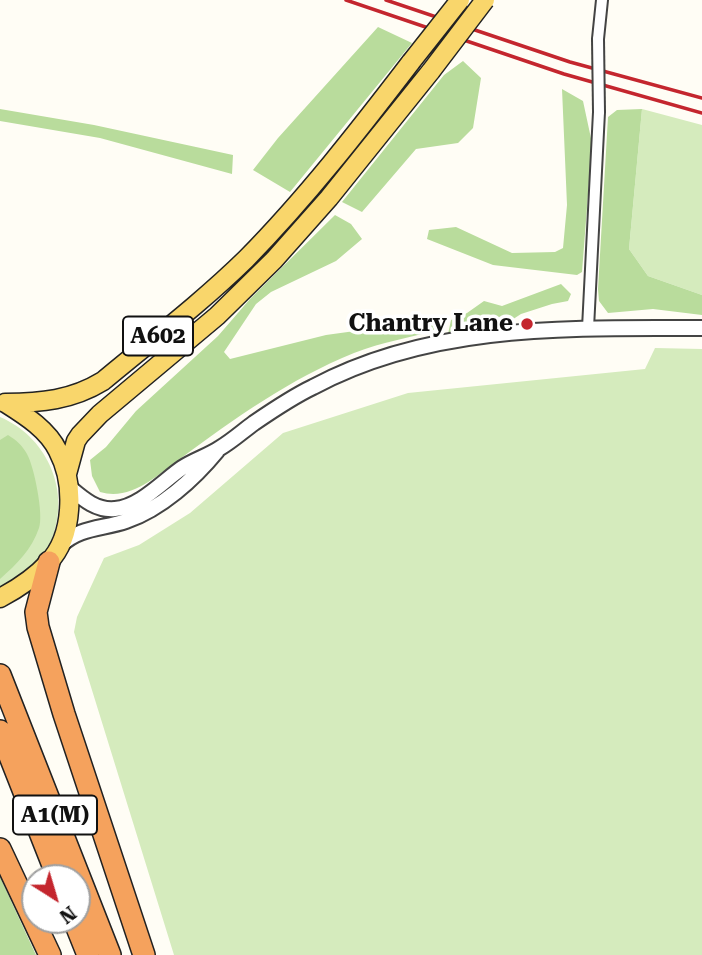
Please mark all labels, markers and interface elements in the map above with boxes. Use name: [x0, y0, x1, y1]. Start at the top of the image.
place label: Chantry Lane: [349, 310, 513, 338]
road number: A602: [123, 316, 193, 356]
marker: Chantry Lane: [519, 316, 535, 332]
road number: A1(M): [13, 796, 97, 834]
north arrow: [21, 864, 91, 934]
text: N: [55, 901, 81, 928]

